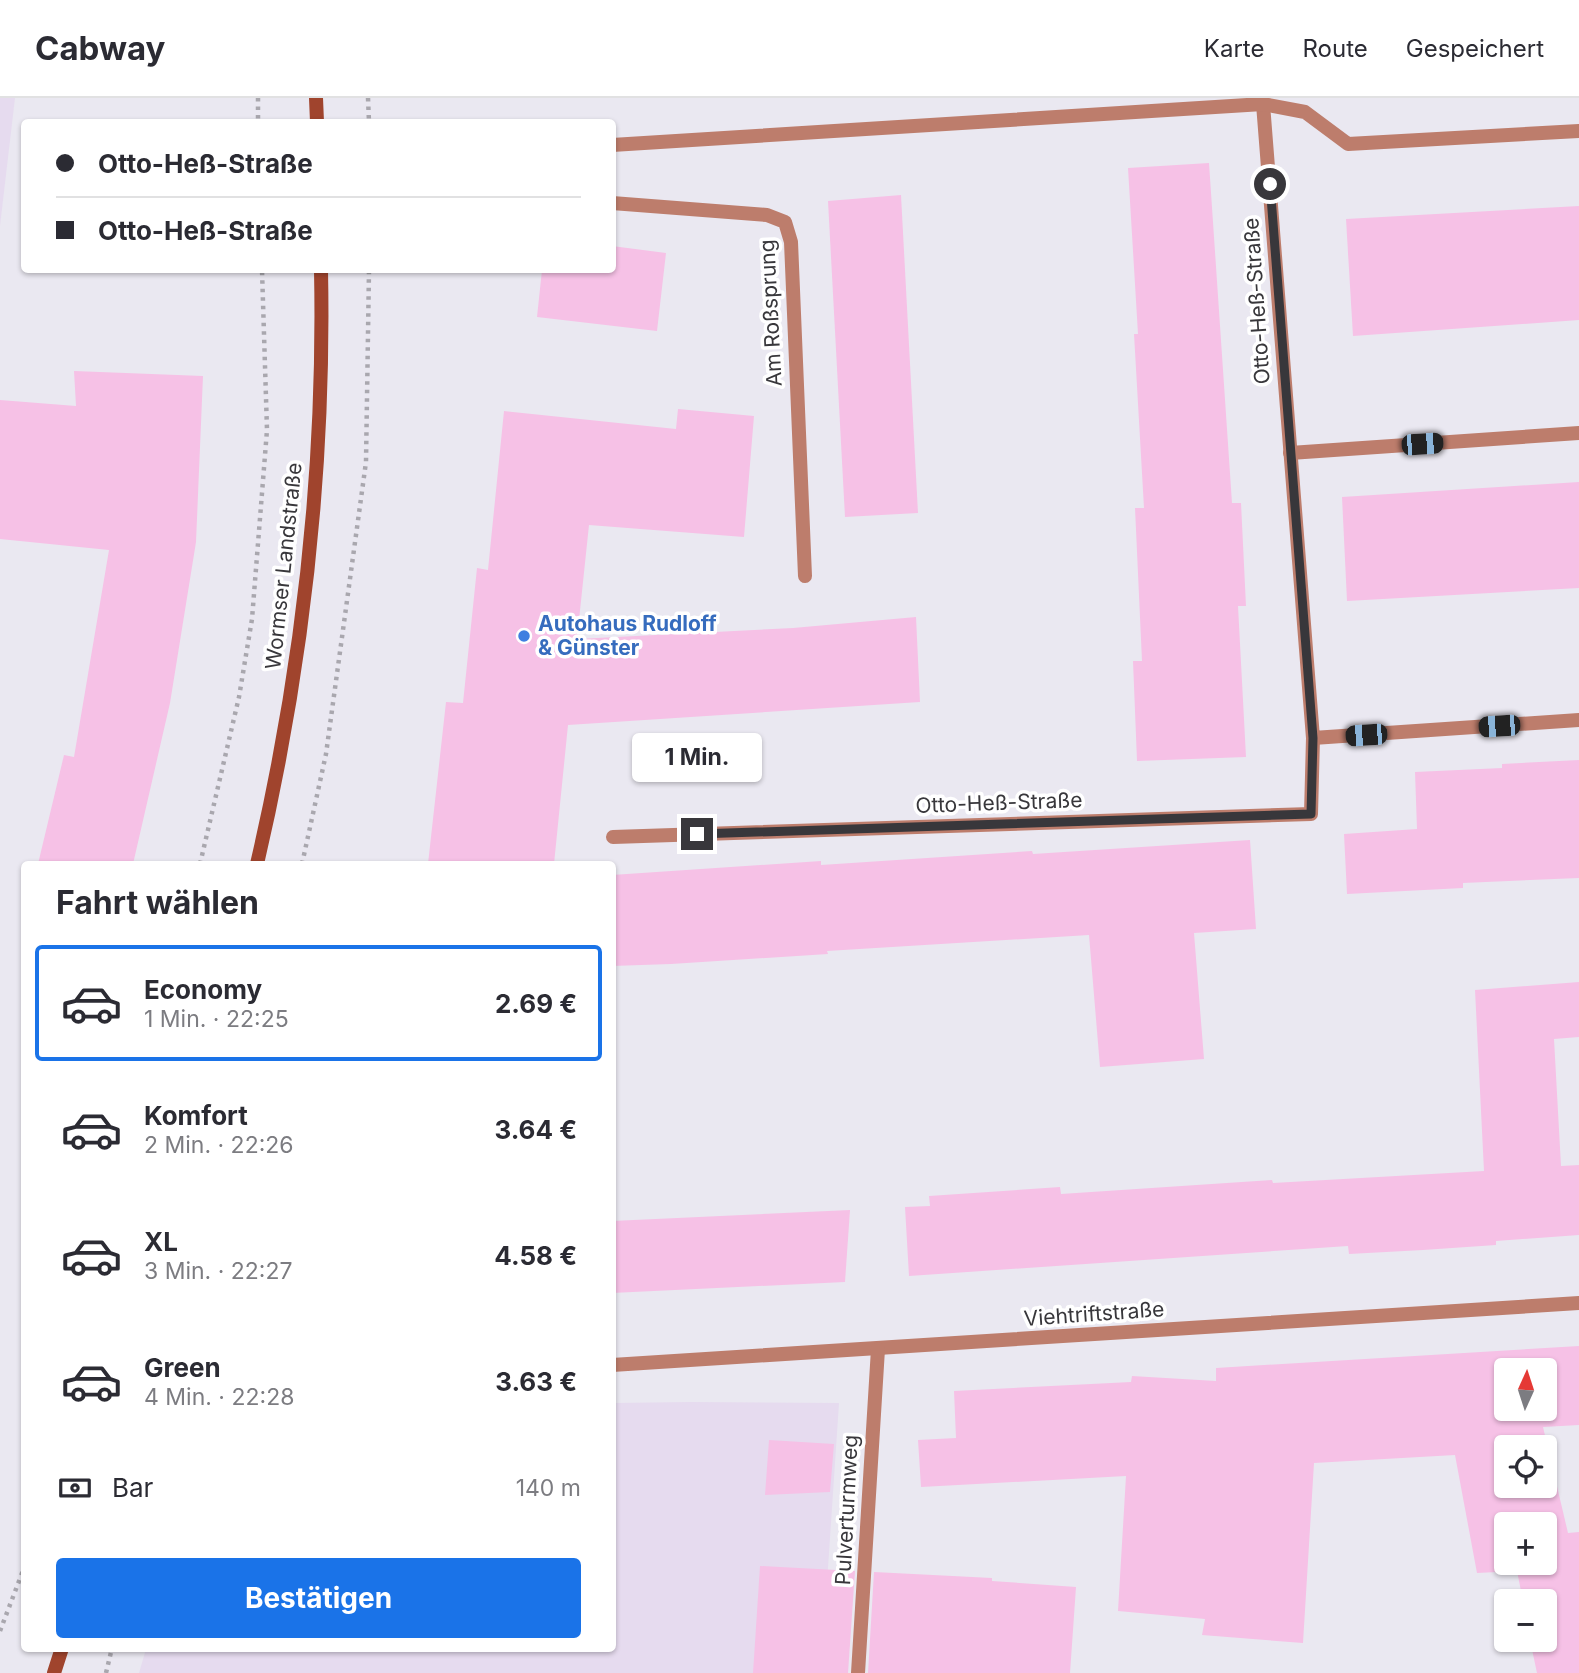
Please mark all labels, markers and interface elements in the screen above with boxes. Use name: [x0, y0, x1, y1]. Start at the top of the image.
text: Cabway: [35, 28, 165, 68]
text: Karte: [1204, 34, 1264, 63]
text: Route: [1302, 34, 1368, 63]
text: Gespeichert: [1406, 34, 1544, 63]
text: Otto-Heß-Straße: [98, 148, 313, 179]
route start: [1254, 168, 1286, 200]
text: Otto-Heß-Straße: [98, 215, 313, 246]
street label: Otto-Heß-Straße: [1238, 217, 1275, 385]
street label: Am Roßsprung: [754, 239, 787, 387]
car: [1401, 432, 1444, 456]
street label: Wormser Landstraße: [260, 461, 307, 671]
place label: Autohaus Rudloff & Günster: [538, 611, 717, 660]
marker: Autohaus Rudloff & Günster: [516, 628, 532, 644]
car: [1478, 714, 1521, 738]
car: [1345, 723, 1388, 747]
callout: 1 Min.: [632, 732, 762, 782]
text: 1 Min.: [664, 743, 730, 771]
street label: Otto-Heß-Straße: [915, 787, 1083, 818]
route end: [681, 818, 713, 850]
text: Fahrt wählen: [56, 883, 259, 922]
icon: car: [60, 972, 123, 1035]
text: Economy: [144, 974, 262, 1005]
text: 2.69 €: [495, 988, 577, 1019]
text: 1 Min. · 22:25: [144, 1005, 289, 1033]
icon: car: [60, 1098, 123, 1161]
text: Komfort: [144, 1100, 248, 1131]
text: 3.64 €: [494, 1114, 577, 1145]
text: 2 Min. · 22:26: [144, 1131, 294, 1159]
icon: car: [60, 1224, 123, 1287]
text: XL: [144, 1226, 178, 1257]
text: 4.58 €: [494, 1240, 577, 1271]
text: 3 Min. · 22:27: [144, 1257, 293, 1285]
street label: Viehtriftstraße: [1023, 1296, 1165, 1331]
icon: car: [60, 1350, 123, 1413]
text: Green: [144, 1352, 221, 1383]
north arrow: [1494, 1358, 1558, 1421]
map controls: [1494, 1358, 1557, 1652]
text: 3.63 €: [495, 1366, 577, 1397]
text: 4 Min. · 22:28: [144, 1383, 294, 1411]
street label: Pulverturmweg: [830, 1434, 863, 1586]
button: locate: [1494, 1435, 1557, 1498]
icon: cash: [56, 1469, 94, 1507]
text: Bar: [112, 1472, 153, 1503]
text: 140 m: [516, 1474, 581, 1502]
button: +: [1494, 1512, 1557, 1575]
button: Bestätigen: [56, 1558, 581, 1638]
button: −: [1494, 1589, 1557, 1652]

